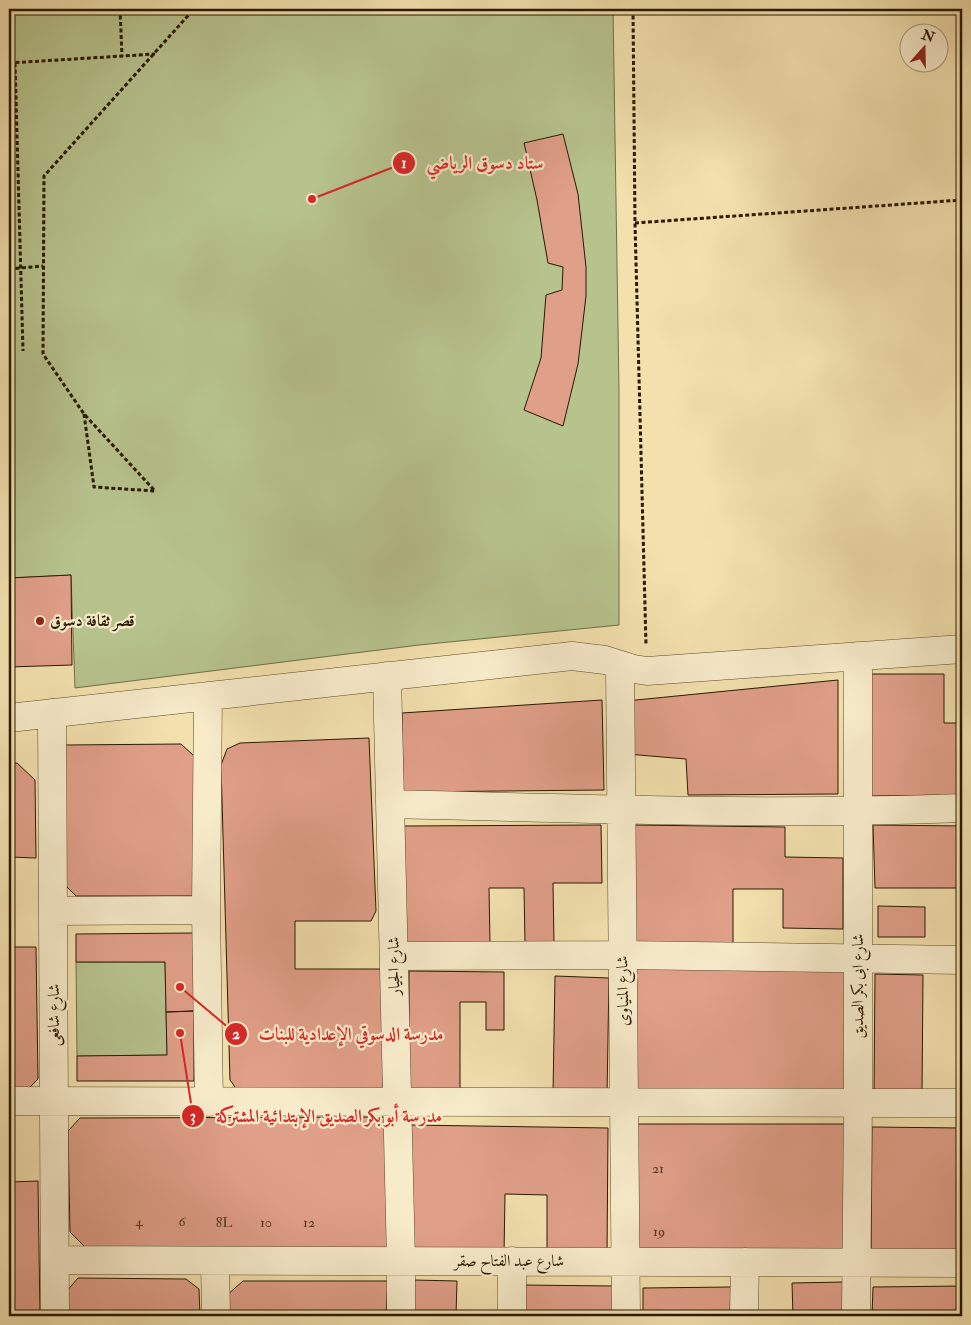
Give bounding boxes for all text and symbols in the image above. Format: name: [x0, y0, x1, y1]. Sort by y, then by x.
north arrow: [898, 22, 948, 72]
text: N: [919, 26, 938, 47]
callout: ستاد دسوق الرياضي: [392, 146, 554, 179]
text: ستاد دسوق الرياضي: [427, 152, 543, 180]
text: 1: [401, 154, 407, 173]
place label: قصر ثقافة دسوق: [50, 611, 135, 632]
marker: قصر ثقافة دسوق: [34, 615, 46, 627]
street label: شارع ابى بكر الصديق: [848, 934, 871, 1038]
street label: شارع الجيار: [383, 936, 408, 998]
street label: شارع المنياوى: [612, 956, 637, 1026]
street label: شارع شافعى: [44, 984, 67, 1046]
callout: مدرسة الدسوقي الإعدادية للبنات: [223, 1017, 453, 1050]
text: مدرسة الدسوقي الإعدادية للبنات: [258, 1023, 444, 1049]
text: 2: [232, 1025, 240, 1044]
callout: مدرسة أبو بكر الصديق الإبتدائية المشتركة: [181, 1099, 452, 1132]
text: مدرسة أبو بكر الصديق الإبتدائية المشتركة: [215, 1103, 442, 1129]
text: 3: [190, 1107, 196, 1126]
house number: 21: [652, 1160, 664, 1177]
house number: 4: [135, 1213, 144, 1230]
house number: 6: [178, 1213, 186, 1230]
house number: 8L: [216, 1214, 232, 1231]
house number: 10: [260, 1214, 272, 1231]
house number: 12: [303, 1214, 315, 1231]
house number: 19: [653, 1223, 665, 1240]
street label: شارع عبد الفتاح صقر: [452, 1251, 564, 1275]

